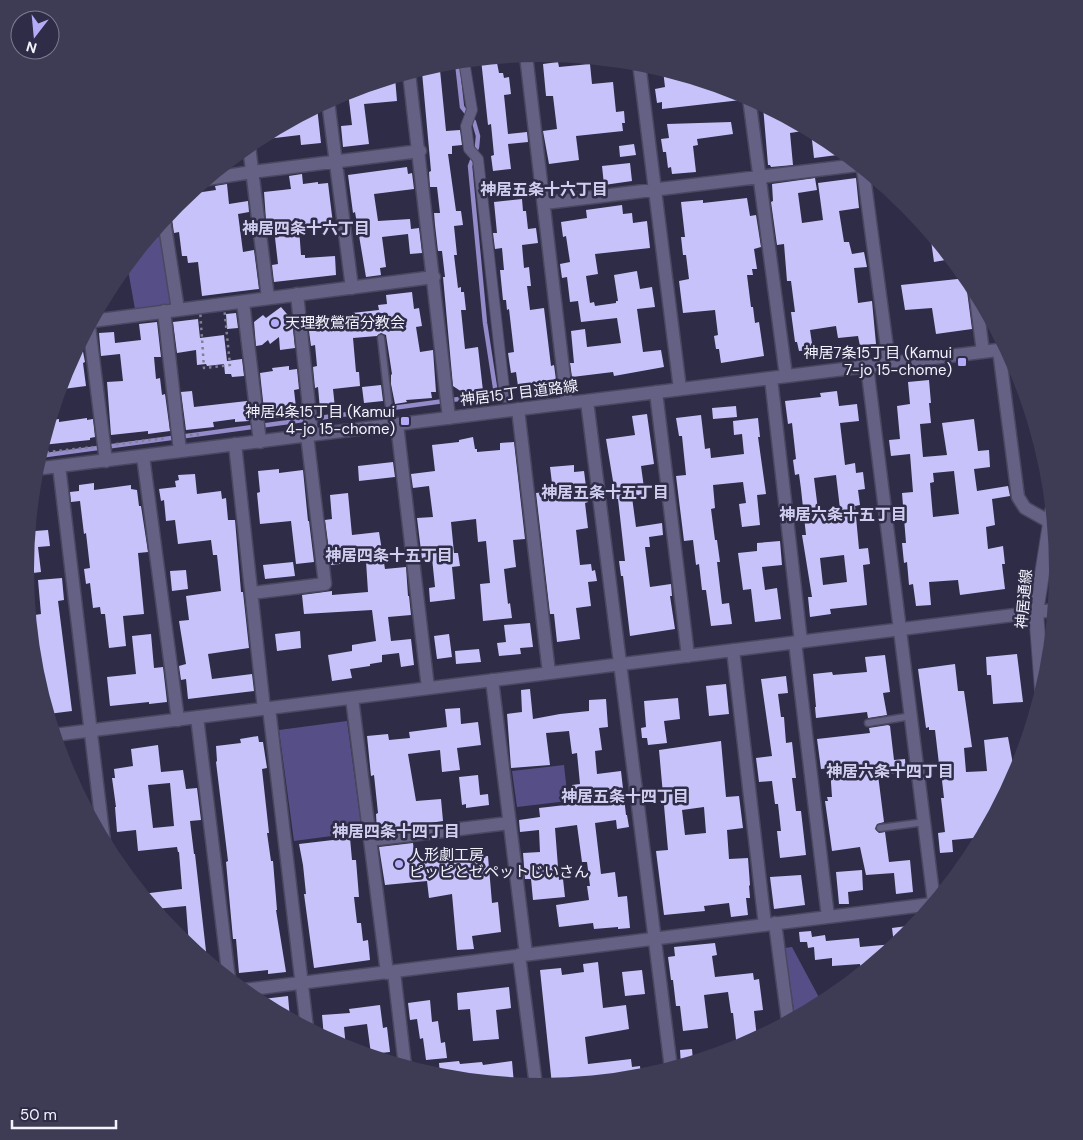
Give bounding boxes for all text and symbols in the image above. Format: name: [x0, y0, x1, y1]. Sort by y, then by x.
north arrow: [10, 10, 60, 60]
text: N: [24, 37, 39, 58]
district label: 神居五条十六丁目: [480, 179, 608, 200]
district label: 神居四条十六丁目: [242, 218, 370, 239]
place label: 天理教鶯宿分教会: [285, 313, 405, 333]
marker: 天理教鶯宿分教会: [269, 317, 281, 329]
place label: 神居7条15丁目 (Kamui 7-jo 15-chome): [803, 343, 952, 380]
marker: 神居7条15丁目 (Kamui 7-jo 15-chome): [956, 356, 968, 368]
street label: 神居15丁目道路線: [459, 376, 579, 410]
place label: 神居4条15丁目 (Kamui 4-jo 15-chome): [245, 402, 395, 439]
marker: 神居4条15丁目 (Kamui 4-jo 15-chome): [399, 415, 411, 427]
district label: 神居五条十五丁目: [541, 482, 669, 503]
district label: 神居六条十五丁目: [779, 504, 907, 525]
district label: 神居四条十五丁目: [325, 545, 453, 566]
street label: 神居通線: [1011, 568, 1037, 630]
district label: 神居六条十四丁目: [826, 761, 954, 782]
district label: 神居五条十四丁目: [561, 786, 689, 807]
district label: 神居四条十四丁目: [332, 821, 460, 842]
place label: 人形劇工房 ピッピとゼペットじいさん: [409, 845, 589, 882]
marker: 人形劇工房 ピッピとゼペットじいさん: [393, 858, 405, 870]
scale bar: [12, 1098, 116, 1130]
text: 50 m: [20, 1105, 57, 1125]

